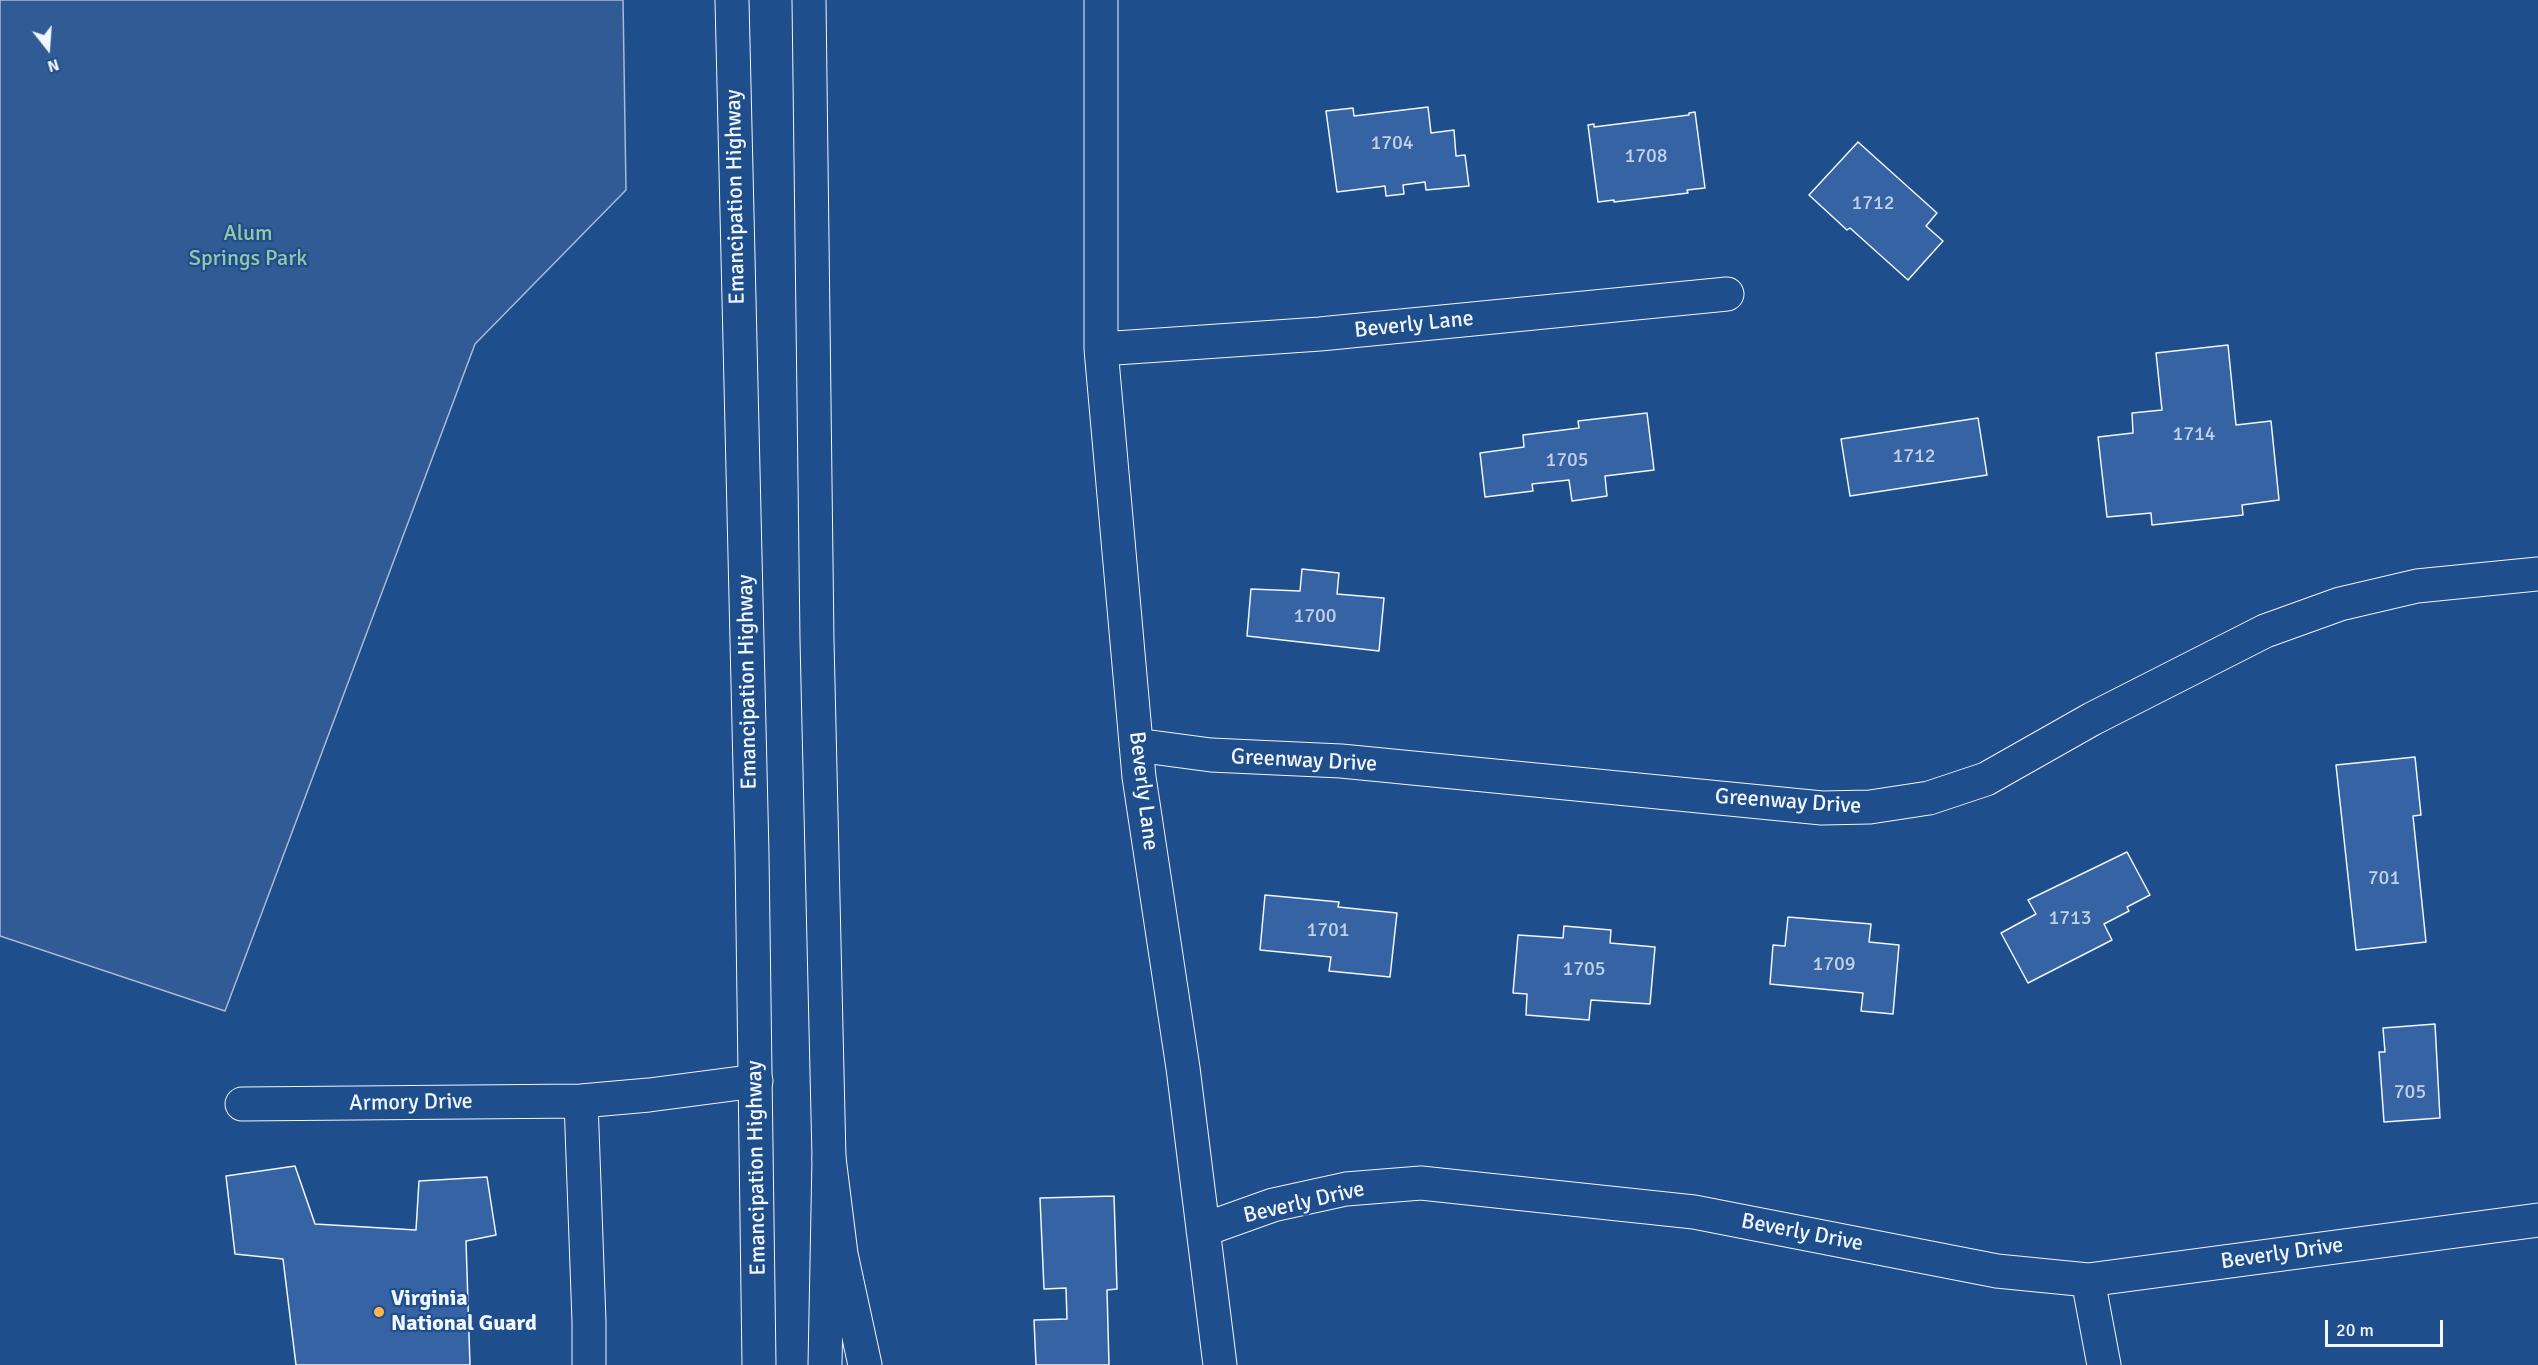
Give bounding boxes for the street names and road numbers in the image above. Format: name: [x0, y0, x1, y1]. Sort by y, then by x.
street label: Emancipation Highway: [721, 89, 751, 305]
street label: Beverly Lane: [1353, 306, 1475, 344]
street label: Emancipation Highway: [733, 574, 763, 790]
street label: Beverly Lane: [1123, 730, 1163, 852]
street label: Greenway Drive: [1230, 744, 1378, 778]
street label: Greenway Drive: [1714, 784, 1862, 820]
street label: Emancipation Highway: [742, 1060, 772, 1276]
street label: Armory Drive: [349, 1089, 473, 1117]
street label: Beverly Drive: [1241, 1176, 1367, 1230]
street label: Beverly Drive: [1739, 1208, 1865, 1258]
street label: Beverly Drive: [2219, 1232, 2345, 1276]

